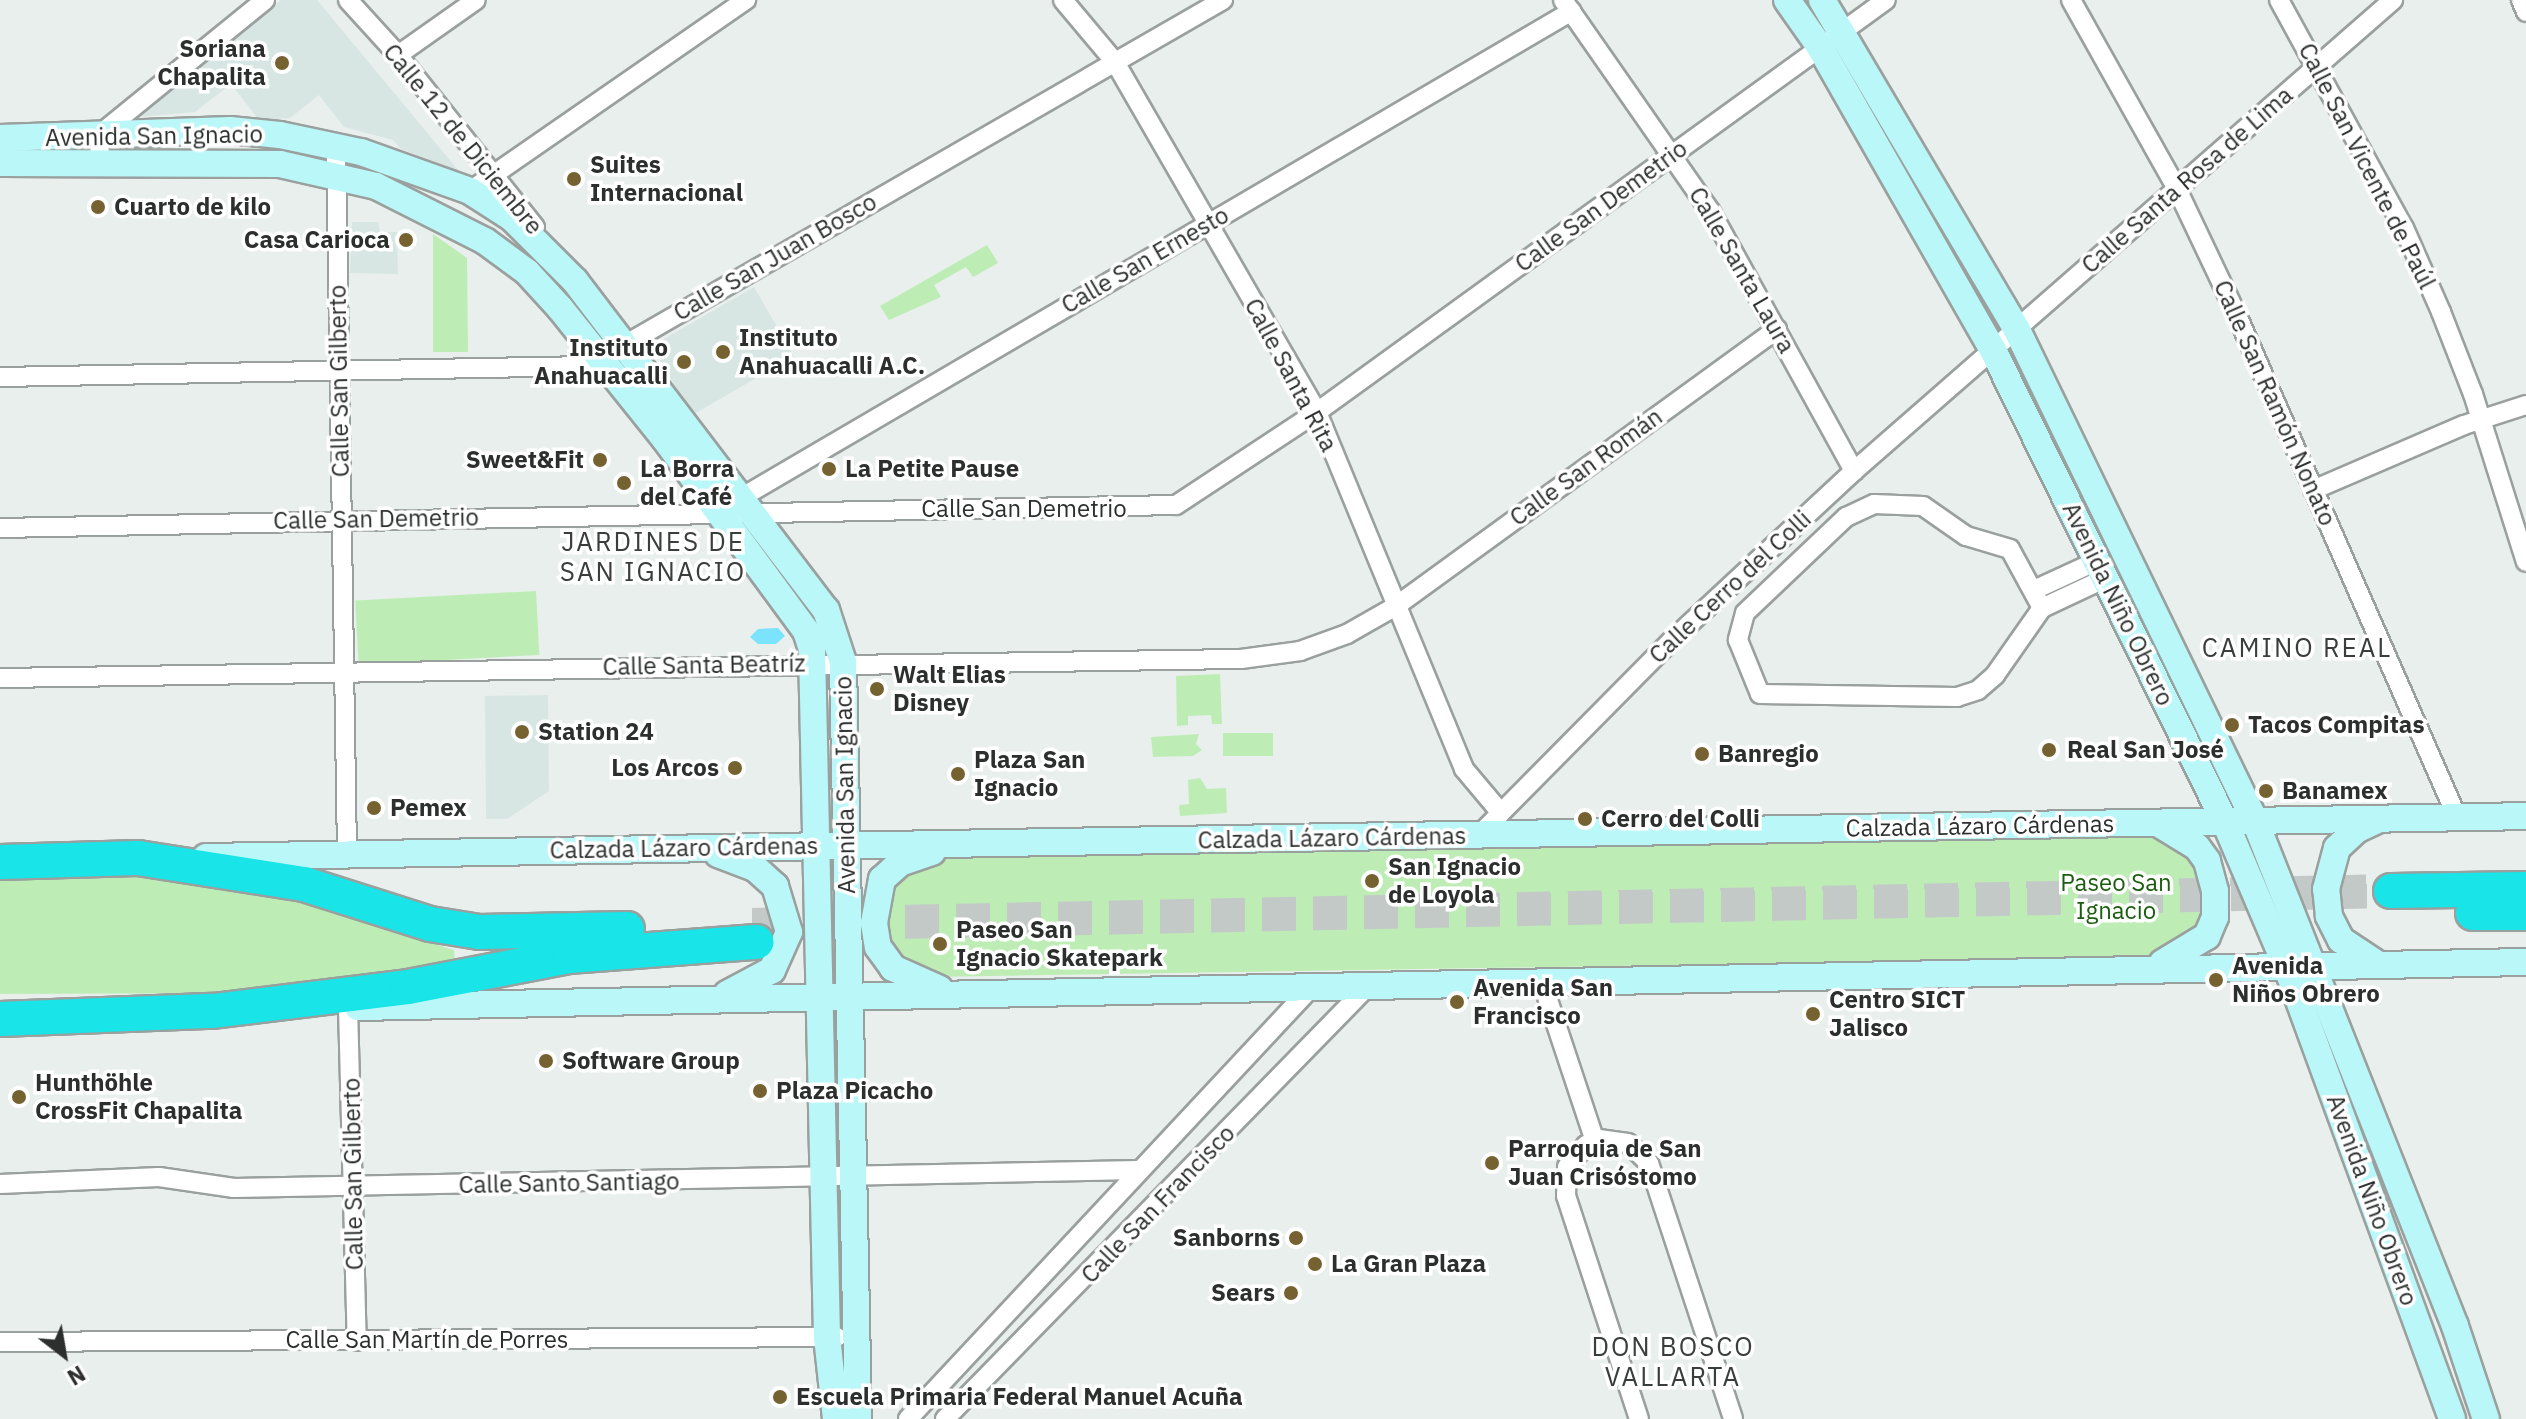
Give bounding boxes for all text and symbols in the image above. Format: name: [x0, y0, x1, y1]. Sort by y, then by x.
place label: Soriana Chapalita: [157, 35, 266, 91]
street label: Calle 12 de Diciembre: [377, 38, 549, 240]
street label: Calle San Vicente de Paúl: [2292, 38, 2442, 294]
marker: Soriana Chapalita: [273, 54, 291, 72]
street label: Calle Santa Rosa de Lima: [2076, 81, 2298, 279]
street label: Avenida San Ignacio: [45, 120, 263, 152]
street label: Calle San Demetrio: [1509, 134, 1693, 278]
place label: Suites Internacional: [590, 151, 743, 207]
marker: Suites Internacional: [565, 170, 583, 188]
street label: Calle Santa Laura: [1683, 182, 1801, 358]
street label: Calle San Juan Bosco: [668, 187, 882, 327]
place label: Cuarto de kilo: [114, 193, 271, 221]
marker: Cuarto de kilo: [89, 198, 107, 216]
street label: Calle San Ernesto: [1056, 200, 1234, 320]
place label: Casa Carioca: [244, 226, 390, 254]
marker: Casa Carioca: [397, 231, 415, 249]
street label: Calle San Ramón Nonato: [2208, 276, 2342, 530]
street label: Calle San Gilberto: [323, 284, 355, 478]
street label: Calle Santa Rita: [1239, 293, 1343, 457]
place label: Instituto Anahuacalli A.C.: [739, 324, 925, 380]
place label: Instituto Anahuacalli: [534, 334, 668, 390]
marker: Instituto Anahuacalli A.C.: [714, 343, 732, 361]
marker: Instituto Anahuacalli: [675, 353, 693, 371]
street label: Calle San Román: [1504, 402, 1668, 532]
place label: Sweet&Fit: [466, 446, 584, 474]
marker: Sweet&Fit: [591, 451, 609, 469]
place label: La Borra del Café: [640, 455, 734, 511]
place label: La Petite Pause: [845, 455, 1019, 483]
marker: La Petite Pause: [820, 460, 838, 478]
marker: La Borra del Café: [615, 474, 633, 492]
street label: Calle San Demetrio: [921, 495, 1127, 523]
street label: Avenida Niño Obrero: [2056, 498, 2180, 710]
street label: Calle San Demetrio: [273, 503, 479, 535]
street label: Calle Cerro del Colli: [1643, 505, 1817, 669]
district label: JARDINES DE SAN IGNACIO: [560, 526, 746, 588]
district label: CAMINO REAL: [2202, 632, 2392, 664]
street label: Calle Santa Beatríz: [602, 649, 806, 681]
place label: Walt Elias Disney: [893, 661, 1006, 717]
street label: Avenida San Ignacio: [829, 676, 861, 894]
marker: Walt Elias Disney: [868, 680, 886, 698]
place label: Tacos Compitas: [2248, 711, 2425, 739]
marker: Tacos Compitas: [2223, 716, 2241, 734]
place label: Station 24: [538, 718, 654, 746]
marker: Station 24: [513, 723, 531, 741]
place label: Real San José: [2067, 736, 2224, 764]
marker: Real San José: [2038, 739, 2060, 761]
place label: Banregio: [1718, 740, 1819, 768]
marker: Banregio: [1693, 745, 1711, 763]
place label: Plaza San Ignacio: [974, 746, 1085, 802]
place label: Los Arcos: [611, 754, 719, 782]
marker: Los Arcos: [726, 759, 744, 777]
marker: Plaza San Ignacio: [949, 765, 967, 783]
place label: Banamex: [2282, 777, 2388, 805]
marker: Banamex: [2257, 782, 2275, 800]
place label: Pemex: [390, 794, 467, 822]
marker: Pemex: [365, 799, 383, 817]
place label: Cerro del Colli: [1601, 805, 1760, 833]
street label: Calzada Lázaro Cárdenas: [1845, 809, 2115, 843]
marker: Cerro del Colli: [1576, 810, 1594, 828]
street label: Calzada Lázaro Cárdenas: [1197, 821, 1467, 855]
street label: Calzada Lázaro Cárdenas: [549, 831, 819, 865]
place label: San Ignacio de Loyola: [1388, 853, 1521, 909]
park label: Paseo San Ignacio: [2060, 869, 2172, 925]
marker: San Ignacio de Loyola: [1363, 872, 1381, 890]
place label: Paseo San Ignacio Skatepark: [956, 916, 1163, 972]
marker: Paseo San Ignacio Skatepark: [931, 935, 949, 953]
place label: Avenida Niños Obrero: [2232, 952, 2380, 1008]
marker: Avenida Niños Obrero: [2207, 971, 2225, 989]
place label: Avenida San Francisco: [1473, 974, 1613, 1030]
place label: Centro SICT Jalisco: [1829, 986, 1965, 1042]
marker: Avenida San Francisco: [1448, 993, 1466, 1011]
marker: Centro SICT Jalisco: [1804, 1005, 1822, 1023]
place label: Software Group: [562, 1047, 740, 1075]
marker: Software Group: [537, 1052, 555, 1070]
place label: Hunthöhle CrossFit Chapalita: [35, 1069, 242, 1125]
street label: Calle San Gilberto: [337, 1077, 369, 1271]
place label: Plaza Picacho: [776, 1077, 933, 1105]
marker: Plaza Picacho: [751, 1082, 769, 1100]
marker: Hunthöhle CrossFit Chapalita: [10, 1088, 28, 1106]
street label: Avenida Niño Obrero: [2320, 1091, 2424, 1309]
street label: Calle San Francisco: [1075, 1119, 1241, 1289]
place label: Parroquia de San Juan Crisóstomo: [1508, 1135, 1702, 1191]
marker: Parroquia de San Juan Crisóstomo: [1483, 1154, 1501, 1172]
street label: Calle Santo Santiago: [458, 1167, 680, 1199]
place label: Sanborns: [1173, 1224, 1280, 1252]
marker: Sanborns: [1287, 1229, 1305, 1247]
place label: La Gran Plaza: [1331, 1250, 1486, 1278]
marker: La Gran Plaza: [1306, 1255, 1324, 1273]
place label: Sears: [1211, 1279, 1275, 1307]
marker: Sears: [1282, 1284, 1300, 1302]
north arrow: [24, 1315, 104, 1395]
street label: Calle San Martín de Porres: [285, 1326, 569, 1354]
district label: DON BOSCO VALLARTA: [1591, 1331, 1755, 1392]
text: N: [62, 1359, 91, 1393]
place label: Escuela Primaria Federal Manuel Acuña: [796, 1383, 1243, 1411]
marker: Escuela Primaria Federal Manuel Acuña: [771, 1388, 789, 1406]

